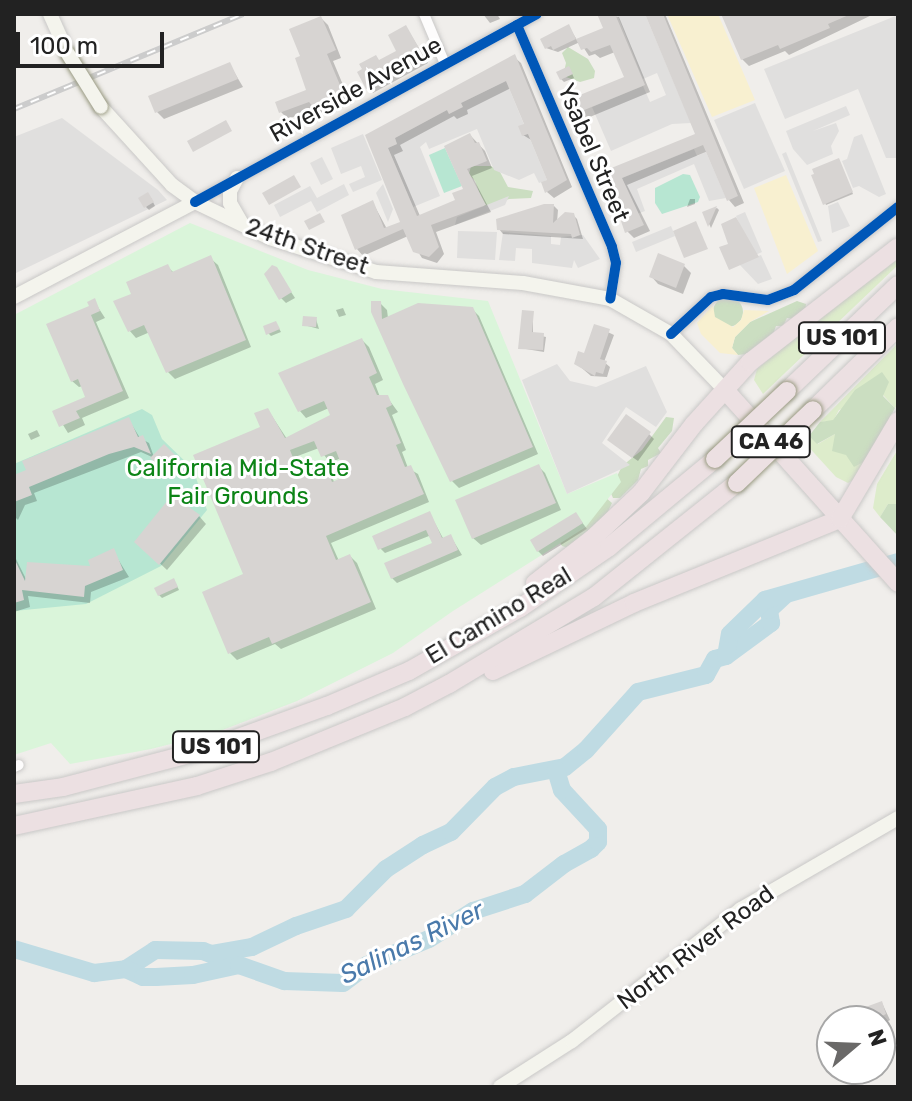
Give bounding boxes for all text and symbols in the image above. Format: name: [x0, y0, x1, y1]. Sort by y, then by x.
scale bar: [20, 16, 168, 66]
street label: Riverside Avenue: [265, 31, 447, 149]
text: 100 m: [30, 32, 98, 60]
street label: Ysabel Street: [551, 79, 635, 227]
street label: 24th Street: [242, 213, 372, 281]
road number: US 101: [796, 320, 888, 356]
road number: CA 46: [729, 424, 813, 460]
park label: California Mid-State Fair Grounds: [127, 455, 349, 511]
street label: El Camino Real: [421, 561, 577, 671]
road number: US 101: [170, 729, 262, 765]
street label: North River Road: [612, 880, 780, 1016]
water label: Salinas River: [335, 895, 489, 991]
north arrow: [816, 1005, 896, 1085]
text: N: [862, 1026, 893, 1050]

